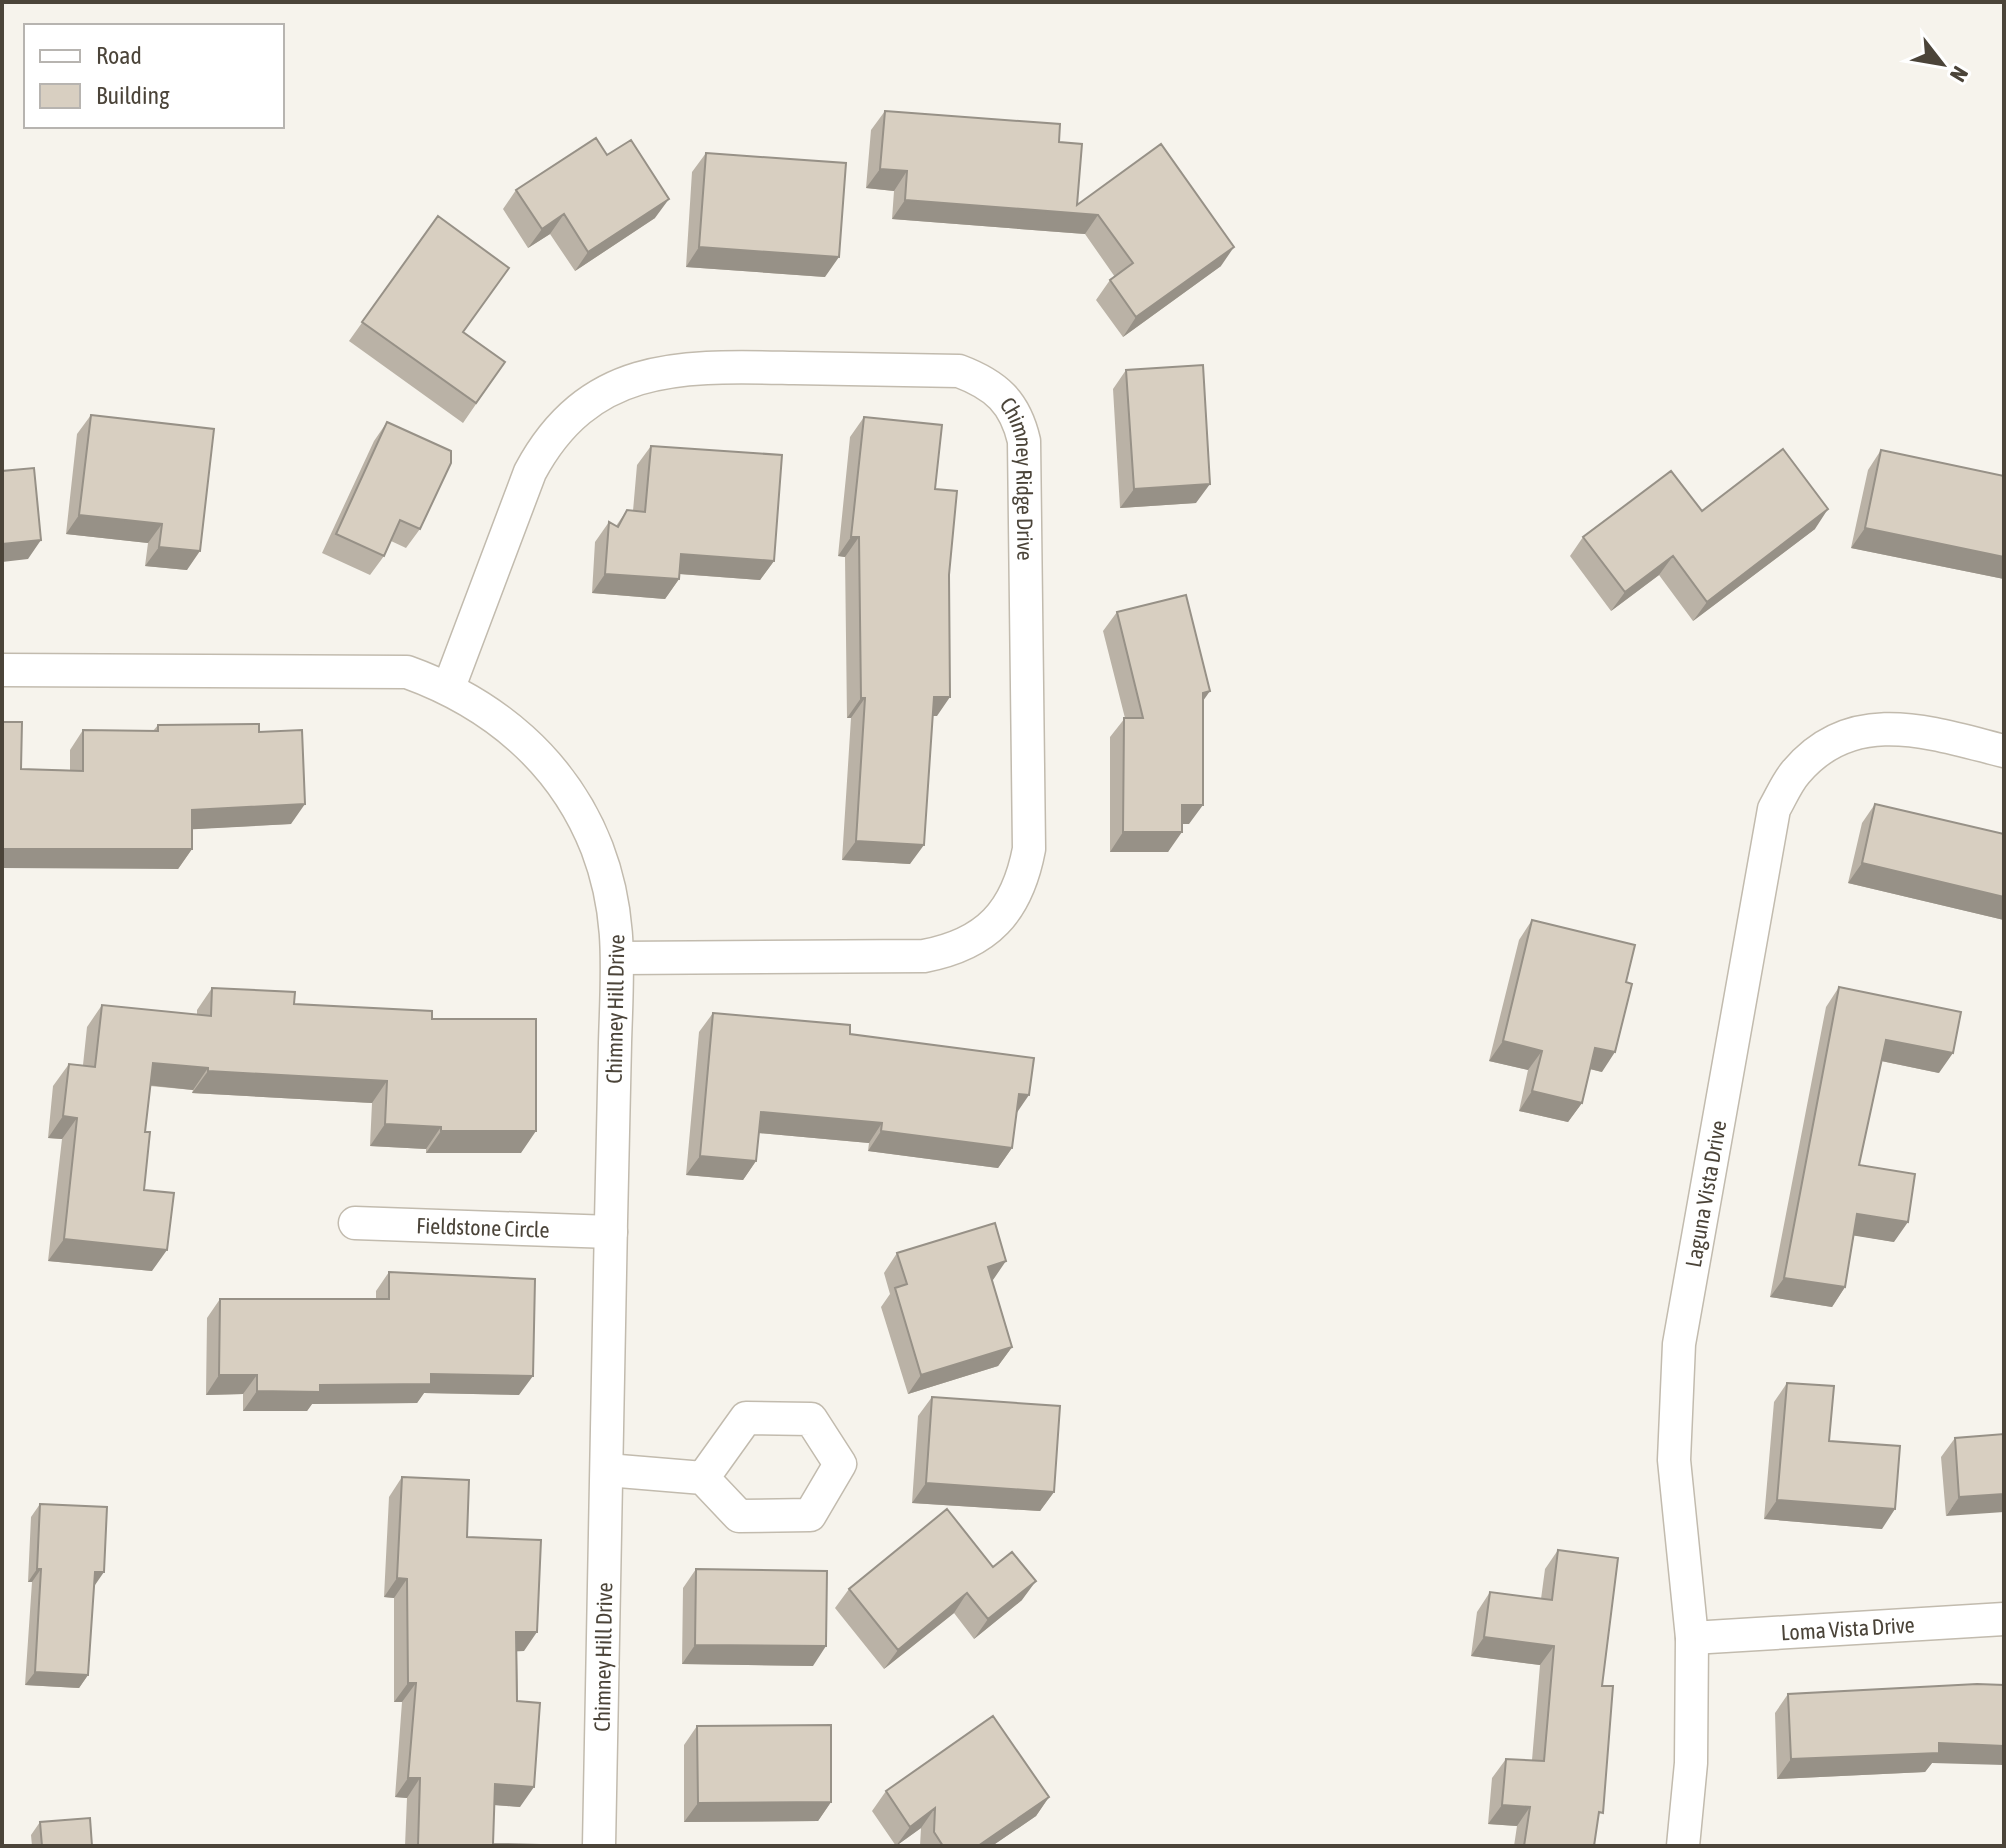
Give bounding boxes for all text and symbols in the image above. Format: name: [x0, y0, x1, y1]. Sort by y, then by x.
legend: [24, 24, 284, 128]
north arrow: [1902, 24, 1982, 104]
text: Road: [96, 42, 142, 69]
text: N: [1945, 62, 1974, 87]
text: Building: [96, 82, 170, 109]
street label: Chimney Ridge Drive: [995, 392, 1038, 561]
street label: Chimney Hill Drive: [601, 934, 629, 1084]
street label: Laguna Vista Drive: [1680, 1118, 1731, 1269]
street label: Fieldstone Circle: [416, 1212, 550, 1243]
street label: Chimney Hill Drive: [589, 1582, 617, 1732]
street label: Loma Vista Drive: [1780, 1611, 1915, 1646]

